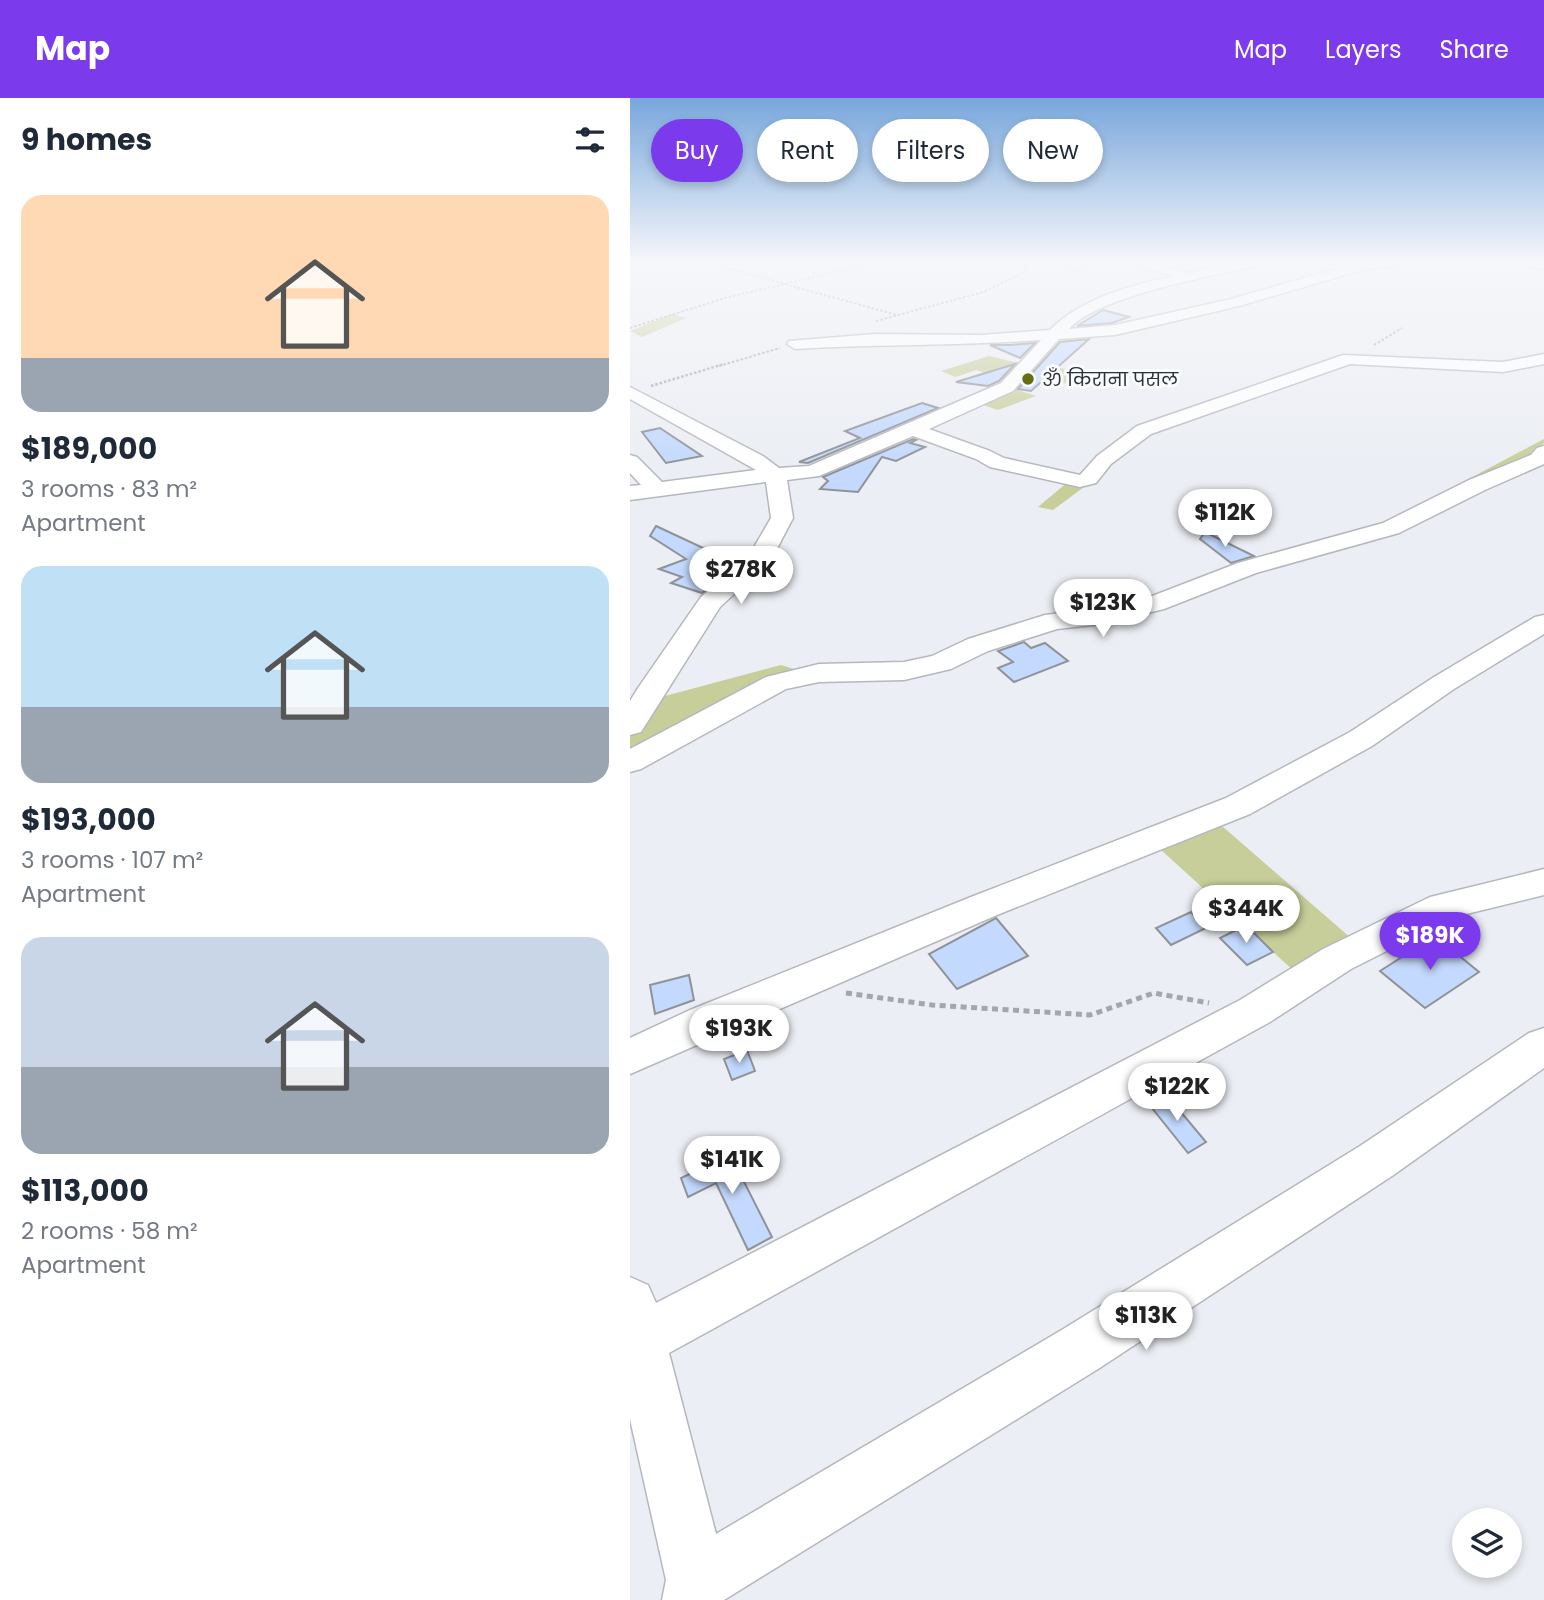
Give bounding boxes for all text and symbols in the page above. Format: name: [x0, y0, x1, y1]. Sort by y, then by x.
text: Map: [35, 25, 110, 72]
text: Map: [1234, 33, 1287, 66]
text: Layers: [1325, 33, 1401, 66]
text: Share: [1439, 33, 1509, 66]
text: 9 homes: [21, 118, 152, 161]
chip: Buy: [651, 119, 743, 182]
chip: Rent: [757, 119, 858, 182]
chip: Filters: [872, 119, 989, 182]
chip: New: [1003, 119, 1103, 182]
icon: filters: [571, 121, 609, 159]
icon: home: [252, 241, 378, 367]
place label: ॐ किराना पसल: [1042, 366, 1179, 393]
marker: ॐ किराना पसल: [1020, 371, 1036, 387]
text: $189,000: [21, 427, 157, 470]
text: 3 rooms · 83 m²: [21, 473, 197, 505]
pin: $112K: [1176, 490, 1274, 549]
text: $112K: [1194, 496, 1256, 528]
text: Apartment: [21, 507, 146, 539]
pin: $278K: [692, 546, 790, 606]
text: $278K: [705, 553, 777, 585]
pin: $123K: [1054, 580, 1152, 639]
text: $123K: [1070, 586, 1136, 618]
icon: home: [252, 612, 378, 738]
text: $193,000: [21, 798, 156, 841]
text: 3 rooms · 107 m²: [21, 844, 203, 876]
text: Apartment: [21, 878, 146, 910]
pin: $344K: [1197, 886, 1295, 945]
text: $344K: [1208, 892, 1284, 924]
pin: $189K: [1381, 912, 1479, 972]
text: $189K: [1396, 919, 1464, 951]
icon: home: [252, 983, 378, 1109]
pin: $193K: [690, 1006, 788, 1065]
text: $193K: [705, 1012, 773, 1044]
pin: $122K: [1128, 1063, 1226, 1123]
text: $122K: [1144, 1070, 1210, 1102]
pin: $141K: [683, 1136, 781, 1196]
text: $141K: [700, 1143, 764, 1175]
text: $113,000: [21, 1169, 149, 1212]
text: 2 rooms · 58 m²: [21, 1215, 198, 1247]
text: Apartment: [21, 1249, 146, 1281]
pin: $113K: [1097, 1292, 1195, 1352]
text: $113K: [1115, 1299, 1177, 1331]
map controls: [1452, 1508, 1522, 1578]
button: layers: [1452, 1508, 1522, 1578]

